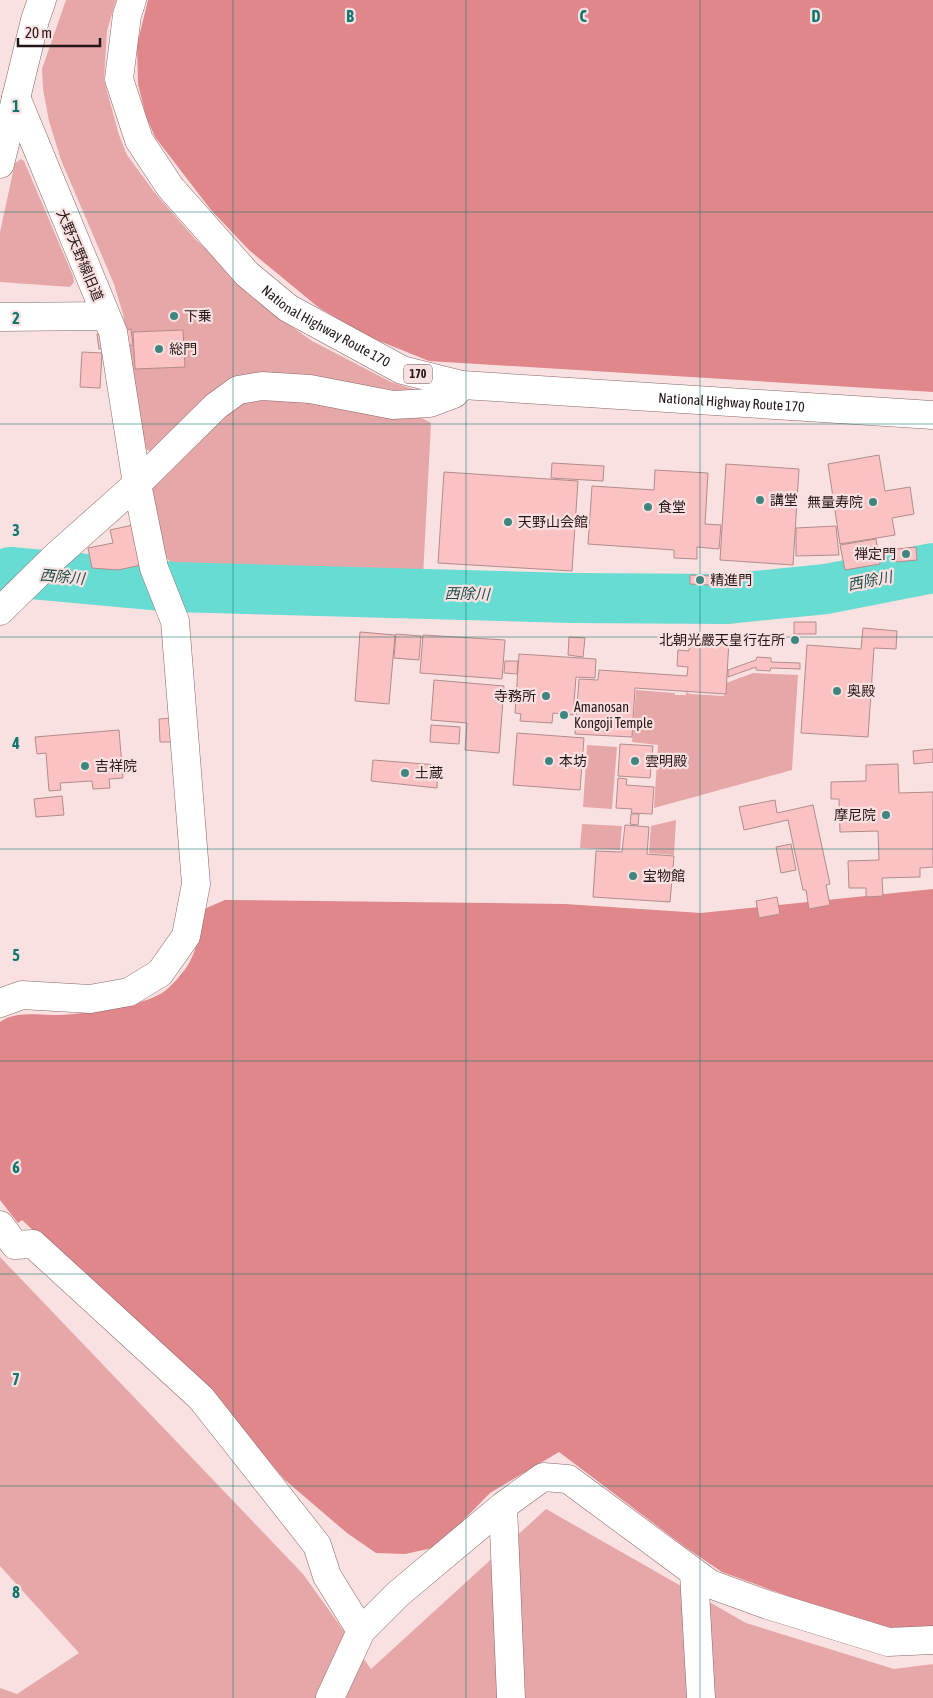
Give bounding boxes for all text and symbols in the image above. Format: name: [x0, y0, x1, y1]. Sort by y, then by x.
text: B: [346, 7, 354, 25]
text: C: [579, 7, 587, 25]
text: D: [812, 7, 821, 25]
scale bar: [18, 15, 100, 47]
text: 20 m: [25, 24, 52, 41]
text: 1: [12, 97, 20, 115]
street label: 大野天野線旧道: [53, 207, 107, 303]
street label: National Highway Route 170: [259, 282, 393, 370]
place label: 下乗: [184, 308, 212, 324]
text: 2: [12, 309, 20, 327]
marker: 下乗: [168, 310, 180, 322]
place label: 総門: [169, 341, 197, 357]
marker: 総門: [153, 343, 165, 355]
road number: 170: [404, 364, 432, 384]
street label: National Highway Route 170: [658, 390, 806, 415]
place label: 講堂: [770, 492, 798, 508]
marker: 講堂: [754, 494, 766, 506]
place label: 無量寿院: [807, 494, 863, 510]
marker: 無量寿院: [867, 496, 879, 508]
place label: 食堂: [658, 499, 686, 515]
marker: 食堂: [642, 501, 654, 513]
place label: 天野山会館: [518, 514, 588, 530]
marker: 天野山会館: [502, 516, 514, 528]
text: 3: [12, 521, 20, 539]
place label: 禅定門: [854, 546, 896, 562]
marker: 禅定門: [900, 548, 912, 560]
water label: 西除川: [39, 566, 87, 587]
water label: 西除川: [846, 567, 896, 593]
place label: 精進門: [710, 572, 752, 588]
marker: 精進門: [694, 574, 706, 586]
water label: 西除川: [444, 585, 492, 602]
place label: 北朝光嚴天皇行在所: [659, 632, 785, 648]
marker: 北朝光嚴天皇行在所: [789, 634, 801, 646]
place label: 奥殿: [847, 683, 875, 699]
marker: 奥殿: [831, 685, 843, 697]
place label: 寺務所: [494, 688, 536, 704]
marker: 寺務所: [540, 690, 552, 702]
place label: Amanosan Kongoji Temple: [574, 699, 653, 731]
marker: Amanosan Kongoji Temple: [558, 709, 570, 721]
text: 4: [11, 734, 20, 752]
place label: 本坊: [559, 753, 587, 769]
place label: 雲明殿: [645, 753, 687, 769]
marker: 本坊: [543, 755, 555, 767]
marker: 雲明殿: [629, 755, 641, 767]
place label: 吉祥院: [95, 758, 137, 774]
marker: 吉祥院: [79, 760, 91, 772]
place label: 土蔵: [415, 765, 443, 781]
marker: 土蔵: [399, 767, 411, 779]
place label: 摩尼院: [834, 807, 876, 823]
marker: 摩尼院: [880, 809, 892, 821]
place label: 宝物館: [643, 868, 685, 884]
marker: 宝物館: [627, 870, 639, 882]
text: 5: [12, 946, 20, 964]
text: 6: [12, 1158, 20, 1176]
text: 7: [12, 1370, 20, 1388]
text: 8: [12, 1583, 20, 1601]

